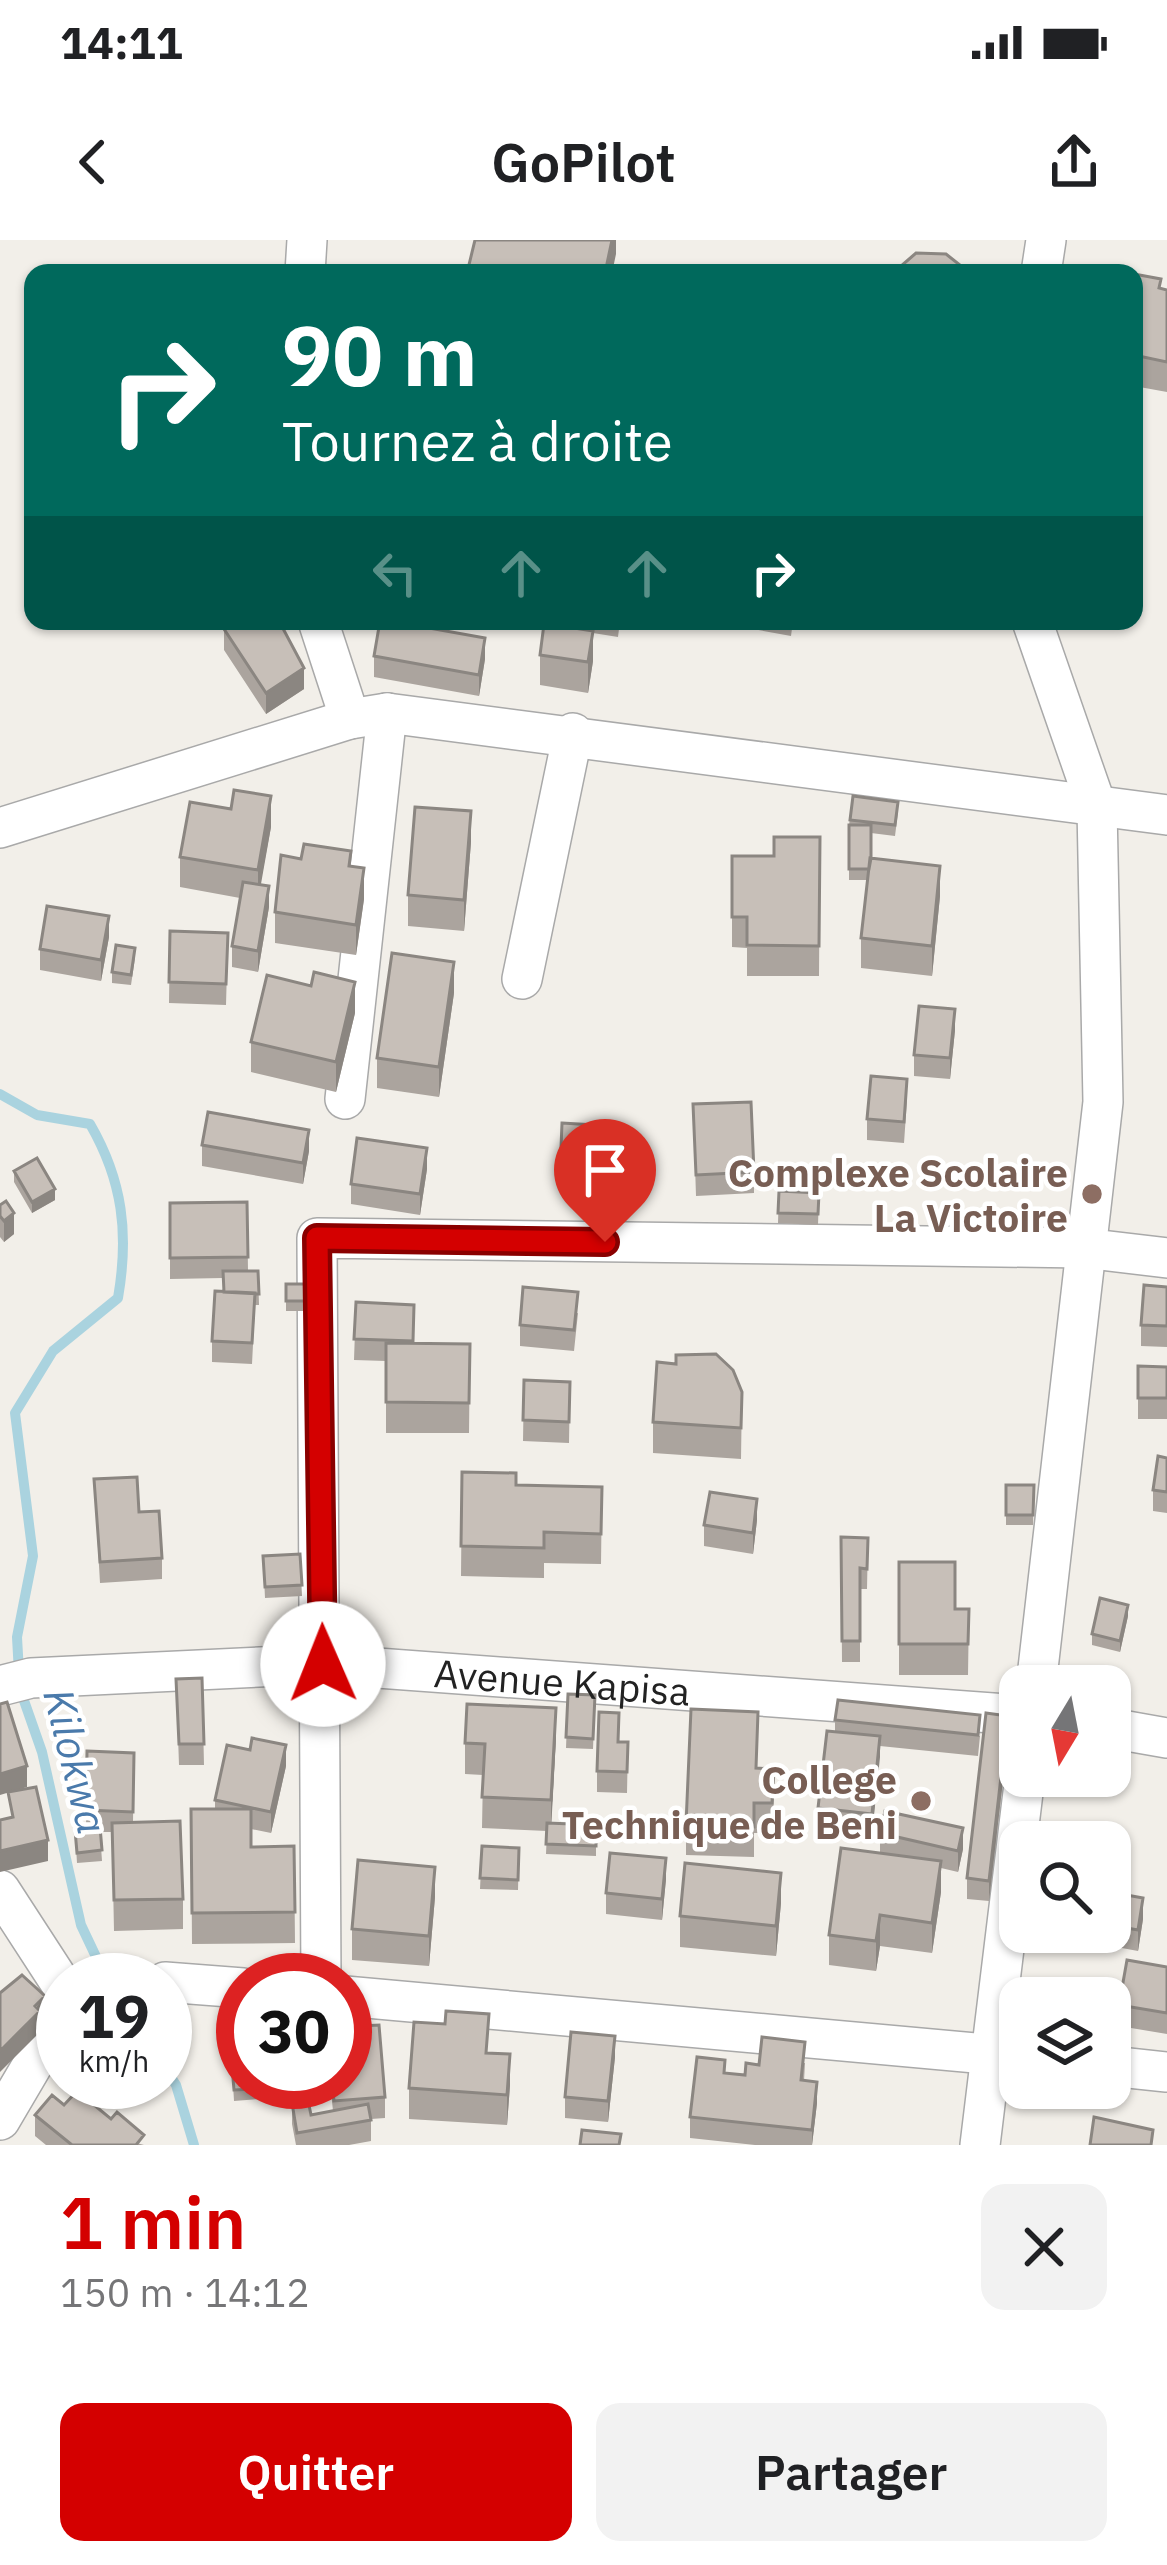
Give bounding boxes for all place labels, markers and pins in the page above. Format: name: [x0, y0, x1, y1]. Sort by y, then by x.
pin: [554, 1119, 656, 1242]
place label: Complexe Scolaire La Victoire: [728, 1147, 1068, 1243]
marker: Complexe Scolaire La Victoire: [1079, 1181, 1105, 1207]
place label: College Technique de Beni: [562, 1754, 897, 1850]
marker: College Technique de Beni: [908, 1788, 934, 1814]

